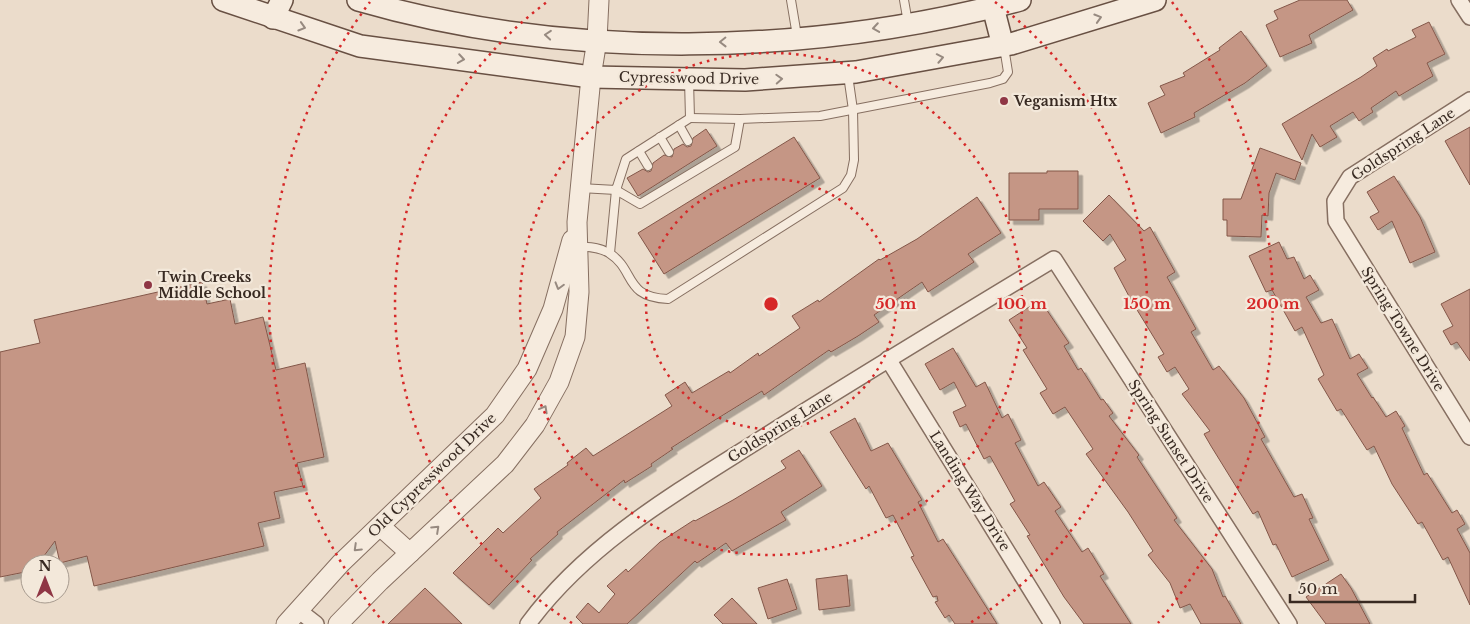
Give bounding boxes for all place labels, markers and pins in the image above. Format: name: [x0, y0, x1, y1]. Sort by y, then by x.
place label: Veganism Htx: [1013, 92, 1118, 110]
marker: Veganism Htx: [998, 95, 1010, 107]
place label: Twin Creeks Middle School: [158, 268, 266, 302]
marker: Twin Creeks Middle School: [142, 279, 154, 291]
centre of rings: [762, 295, 780, 313]

